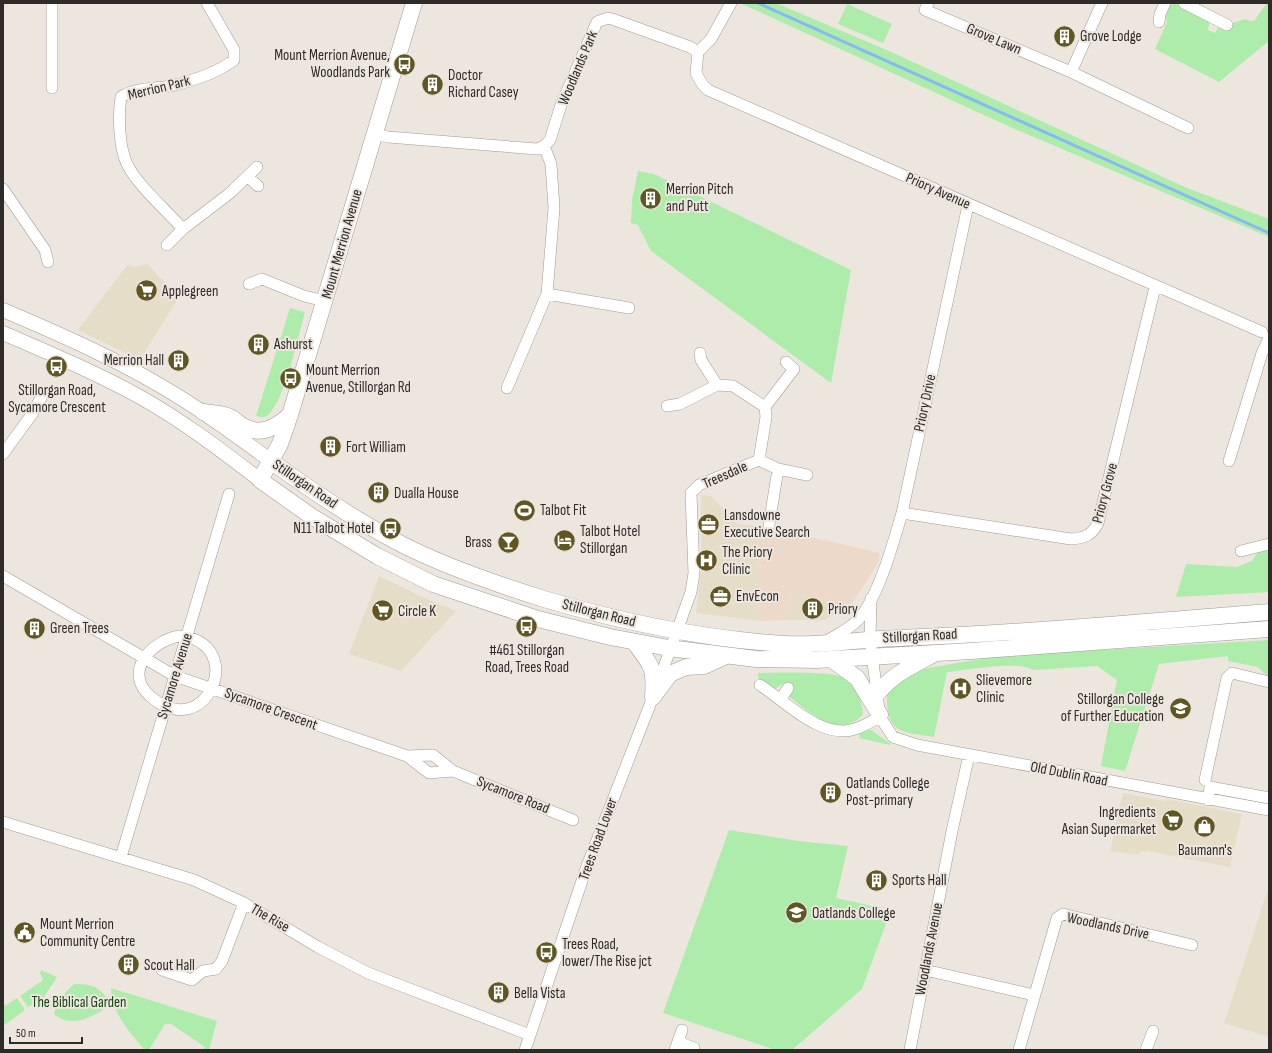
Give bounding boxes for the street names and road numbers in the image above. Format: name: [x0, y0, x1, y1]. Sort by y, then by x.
street label: Grove Lawn: [964, 19, 1024, 59]
street label: Woodlands Park: [554, 28, 602, 108]
street label: Merrion Park: [126, 71, 192, 105]
street label: Priory Avenue: [903, 168, 973, 214]
street label: Mount Merrion Avenue: [317, 187, 367, 301]
street label: Priory Drive: [910, 372, 940, 434]
street label: Stillorgan Road: [269, 455, 341, 513]
street label: Treesdale: [700, 457, 750, 493]
street label: Priory Grove: [1088, 461, 1122, 525]
street label: Stillorgan Road: [560, 595, 638, 631]
street label: Stillorgan Road: [882, 625, 958, 647]
street label: Sycamore Avenue: [153, 631, 197, 721]
street label: Sycamore Crescent: [222, 683, 321, 735]
street label: Old Dublin Road: [1029, 757, 1109, 791]
street label: Sycamore Road: [474, 772, 552, 818]
street label: Trees Road Lower: [574, 794, 622, 883]
street label: The Rise: [247, 899, 293, 937]
street label: Woodlands Avenue: [911, 901, 947, 997]
street label: Woodlands Drive: [1065, 908, 1151, 944]

